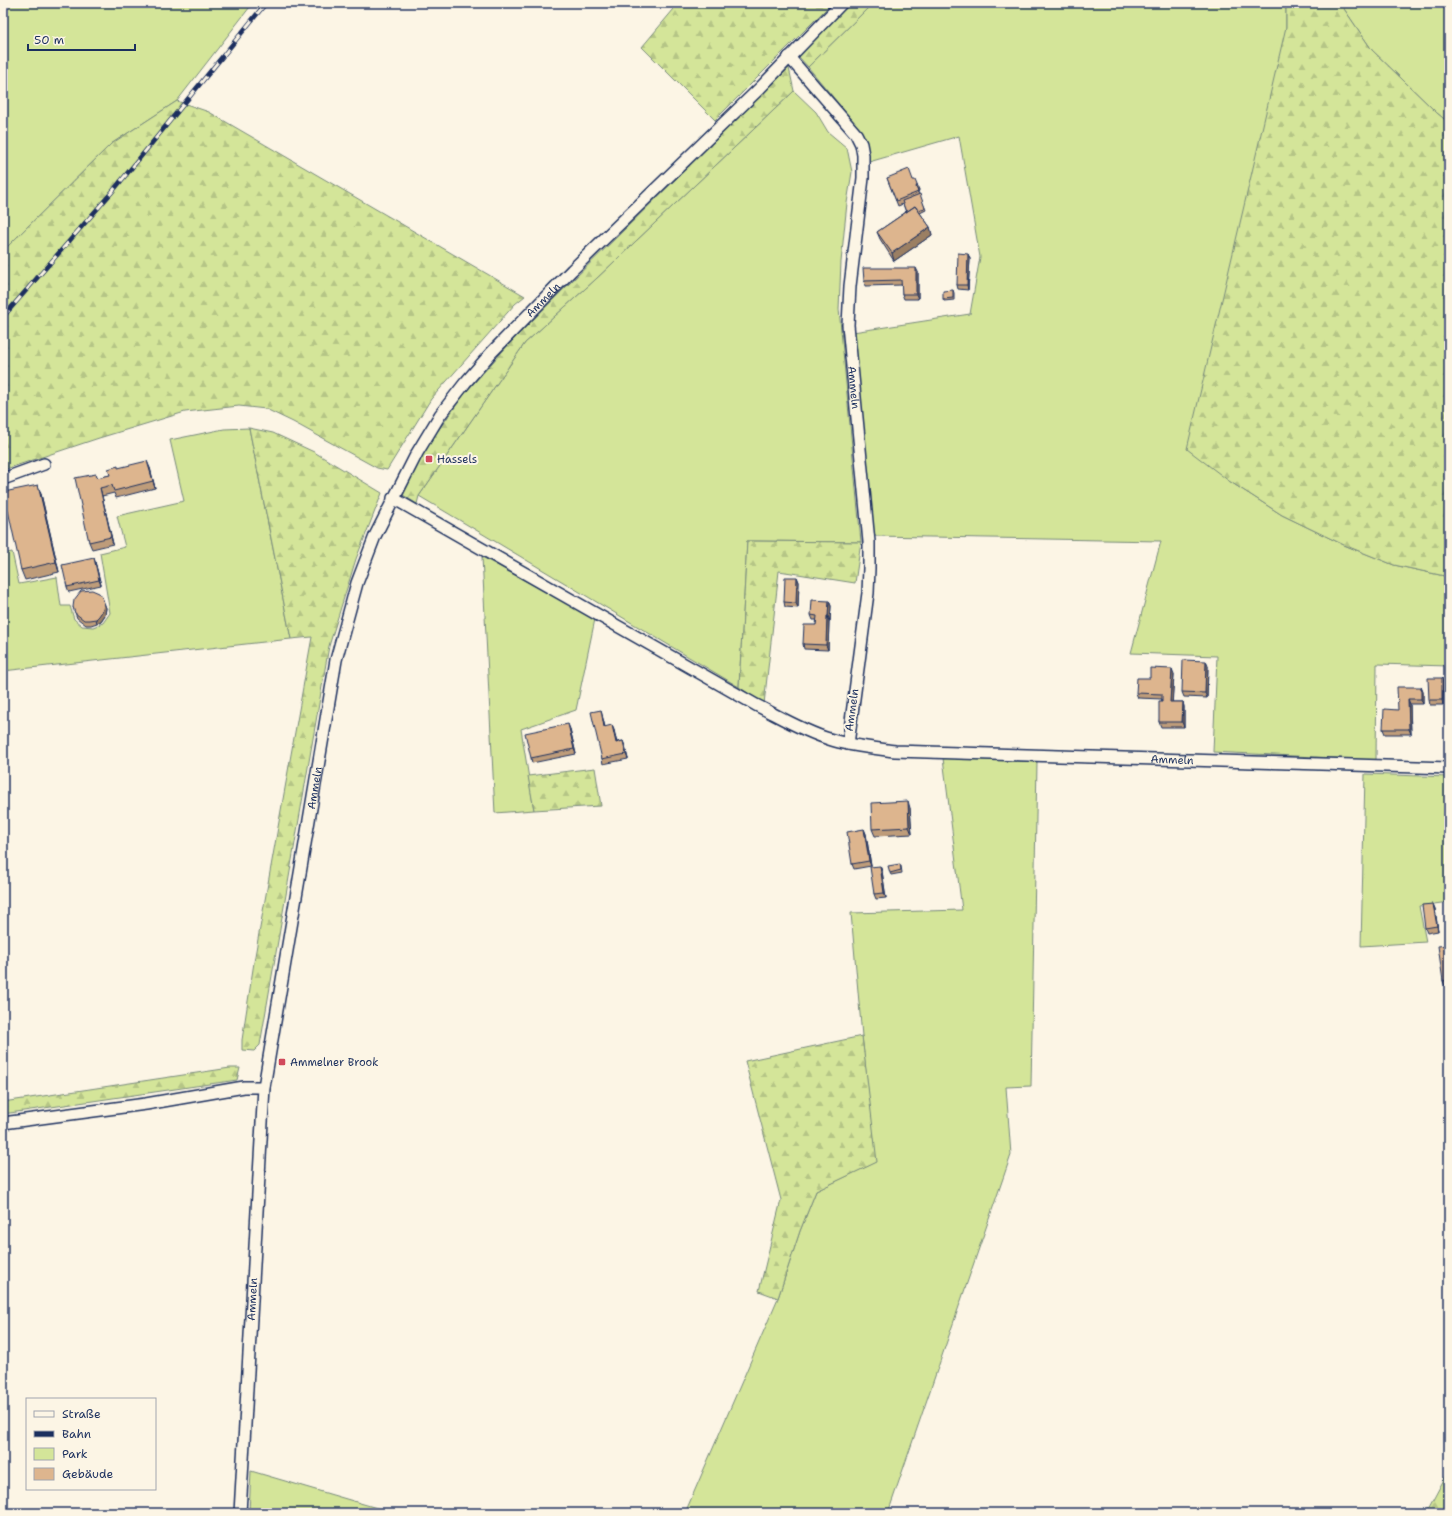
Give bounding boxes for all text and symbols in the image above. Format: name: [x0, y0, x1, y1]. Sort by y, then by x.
scale bar: [28, 26, 135, 52]
text: 50 m: [34, 32, 64, 48]
street label: Ammeln: [523, 279, 564, 320]
street label: Ammeln: [845, 365, 864, 410]
place label: Hassels: [437, 452, 477, 467]
marker: Hassels: [424, 454, 434, 464]
street label: Ammeln: [842, 687, 862, 732]
street label: Ammeln: [1150, 751, 1194, 768]
street label: Ammeln: [303, 765, 325, 810]
place label: Ammelner Brook: [290, 1055, 379, 1070]
marker: Ammelner Brook: [277, 1057, 287, 1067]
street label: Ammeln: [243, 1277, 261, 1321]
legend: [26, 1398, 156, 1490]
text: Straße: [62, 1406, 101, 1422]
text: Bahn: [62, 1426, 91, 1442]
text: Park: [62, 1446, 88, 1462]
text: Gebäude: [62, 1466, 113, 1482]

